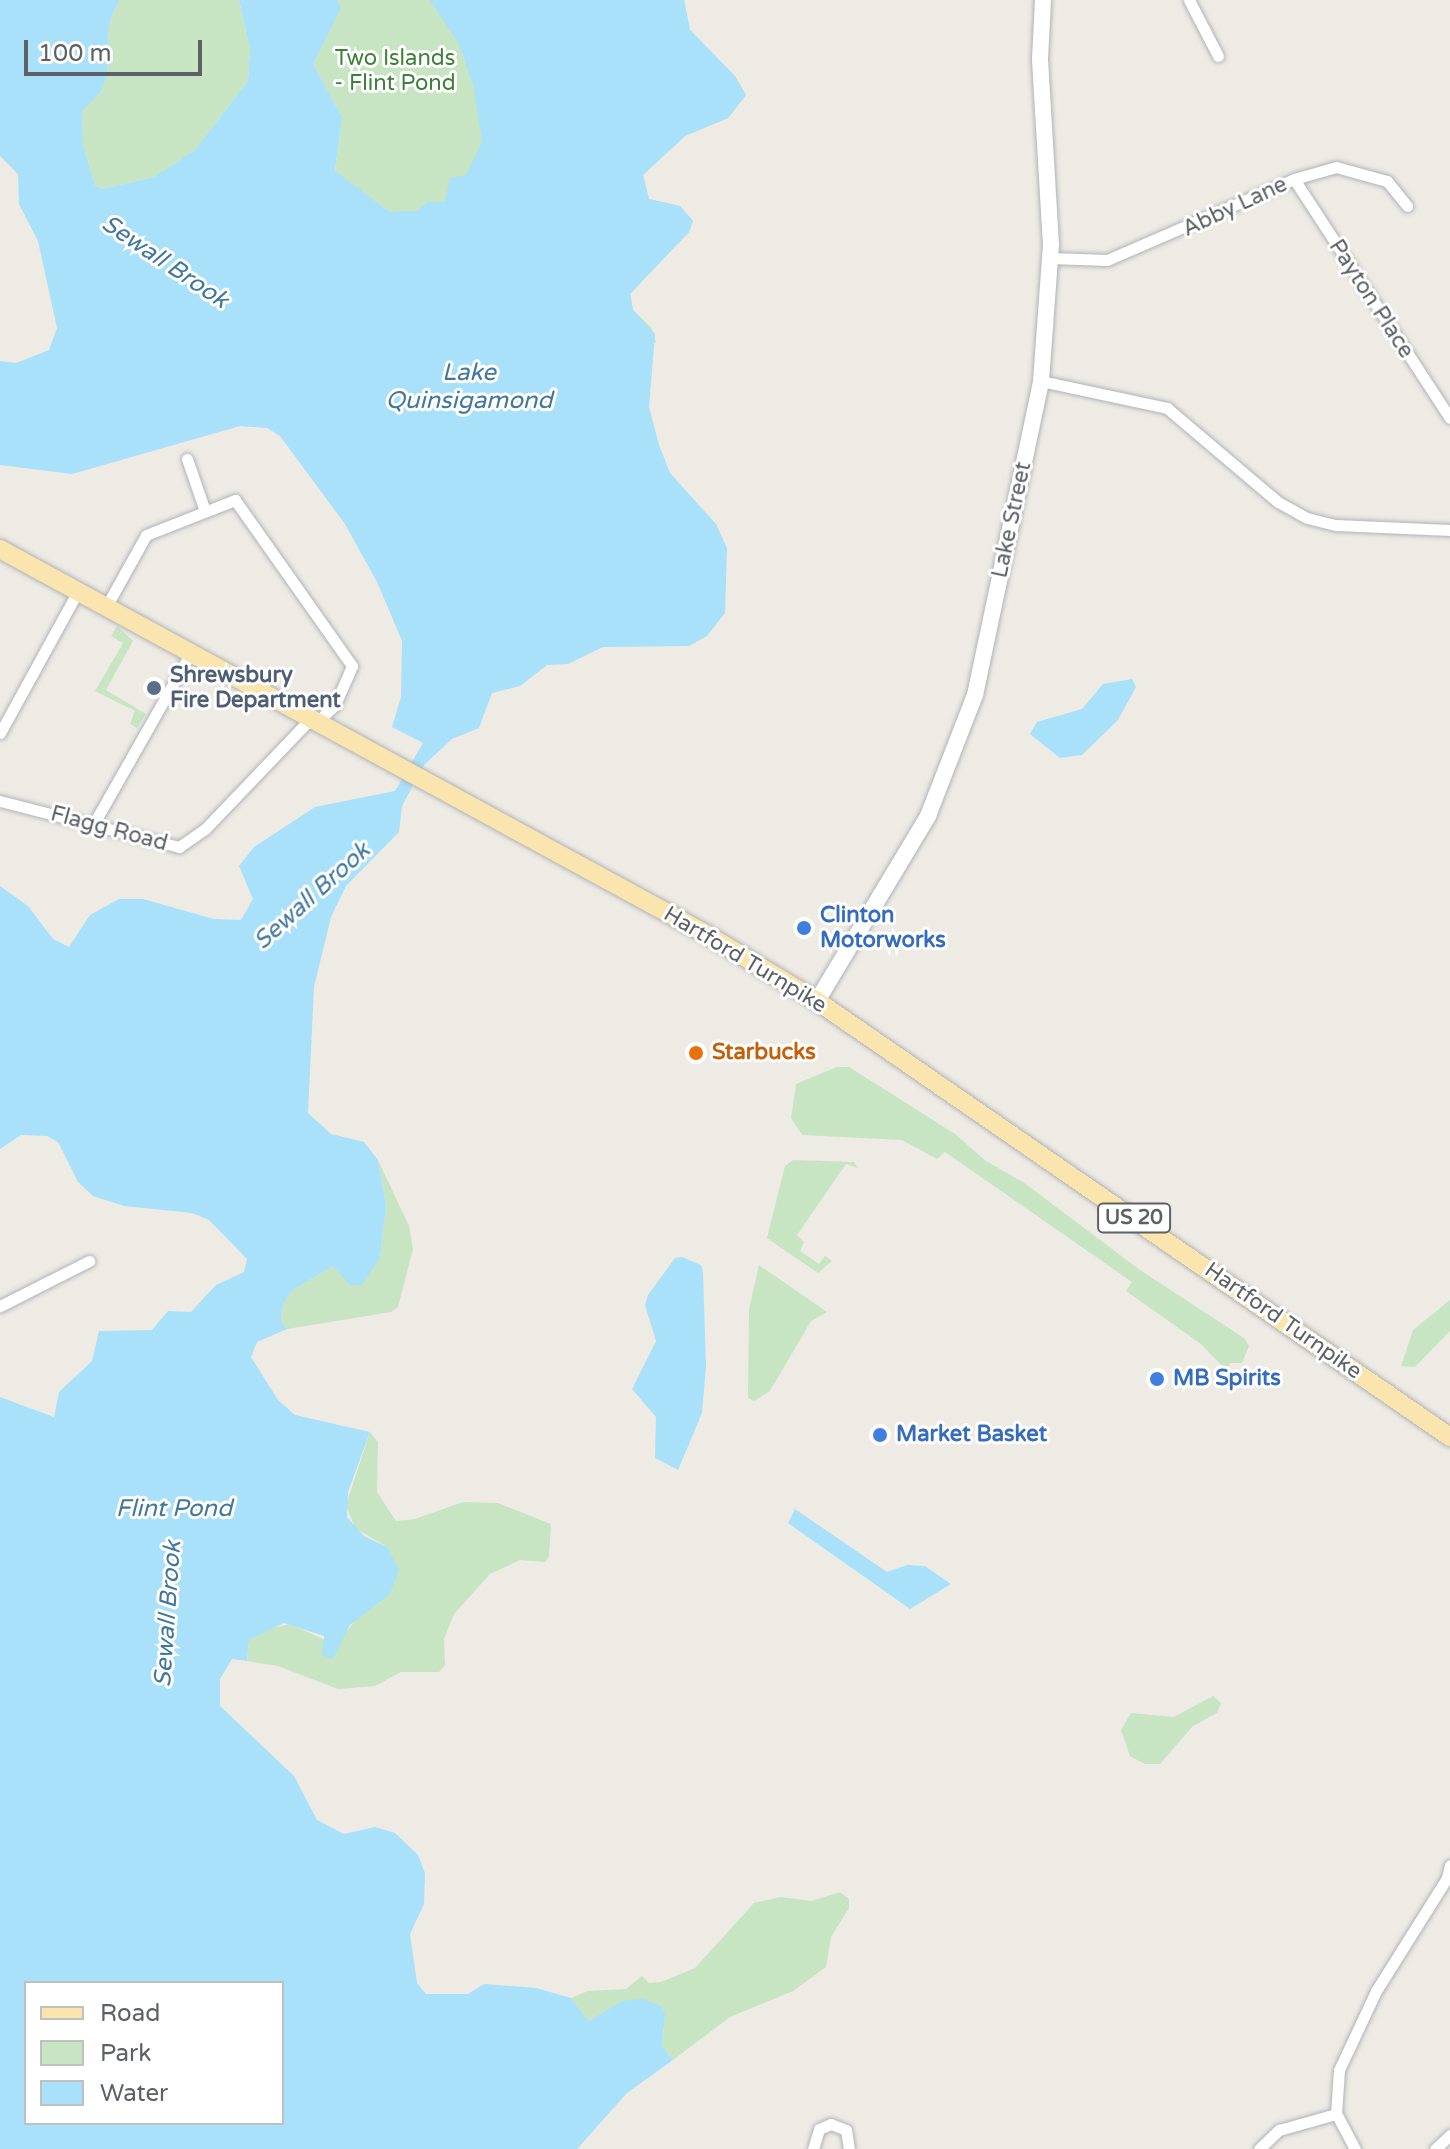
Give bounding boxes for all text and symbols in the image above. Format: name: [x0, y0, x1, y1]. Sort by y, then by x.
scale bar: [28, 24, 206, 74]
text: 100 m: [38, 39, 112, 68]
park label: Two Islands - Flint Pond: [334, 45, 456, 96]
street label: Abby Lane: [1179, 171, 1291, 243]
water label: Sewall Brook: [96, 209, 234, 315]
street label: Payton Place: [1323, 235, 1419, 363]
water label: Lake Quinsigamond: [385, 359, 553, 415]
street label: Lake Street: [987, 460, 1037, 580]
place label: Shrewsbury Fire Department: [170, 662, 341, 714]
marker: Shrewsbury Fire Department: [145, 679, 163, 697]
street label: Flagg Road: [48, 801, 170, 857]
water label: Sewall Brook: [248, 836, 376, 956]
street label: Hartford Turnpike: [659, 901, 831, 1019]
place label: Clinton Motorworks: [820, 902, 946, 954]
marker: Clinton Motorworks: [795, 919, 813, 937]
place label: Starbucks: [712, 1040, 816, 1066]
marker: Starbucks: [687, 1044, 705, 1062]
road number: US 20: [1096, 1202, 1172, 1234]
street label: Hartford Turnpike: [1199, 1257, 1367, 1385]
place label: MB Spirits: [1173, 1366, 1281, 1392]
marker: MB Spirits: [1148, 1370, 1166, 1388]
place label: Market Basket: [896, 1422, 1047, 1448]
marker: Market Basket: [871, 1426, 889, 1444]
water label: Flint Pond: [116, 1495, 232, 1523]
water label: Sewall Brook: [149, 1540, 187, 1688]
legend: [24, 1981, 284, 2125]
text: Road: [100, 1999, 160, 2028]
text: Park: [100, 2039, 151, 2068]
text: Water: [100, 2079, 168, 2108]

